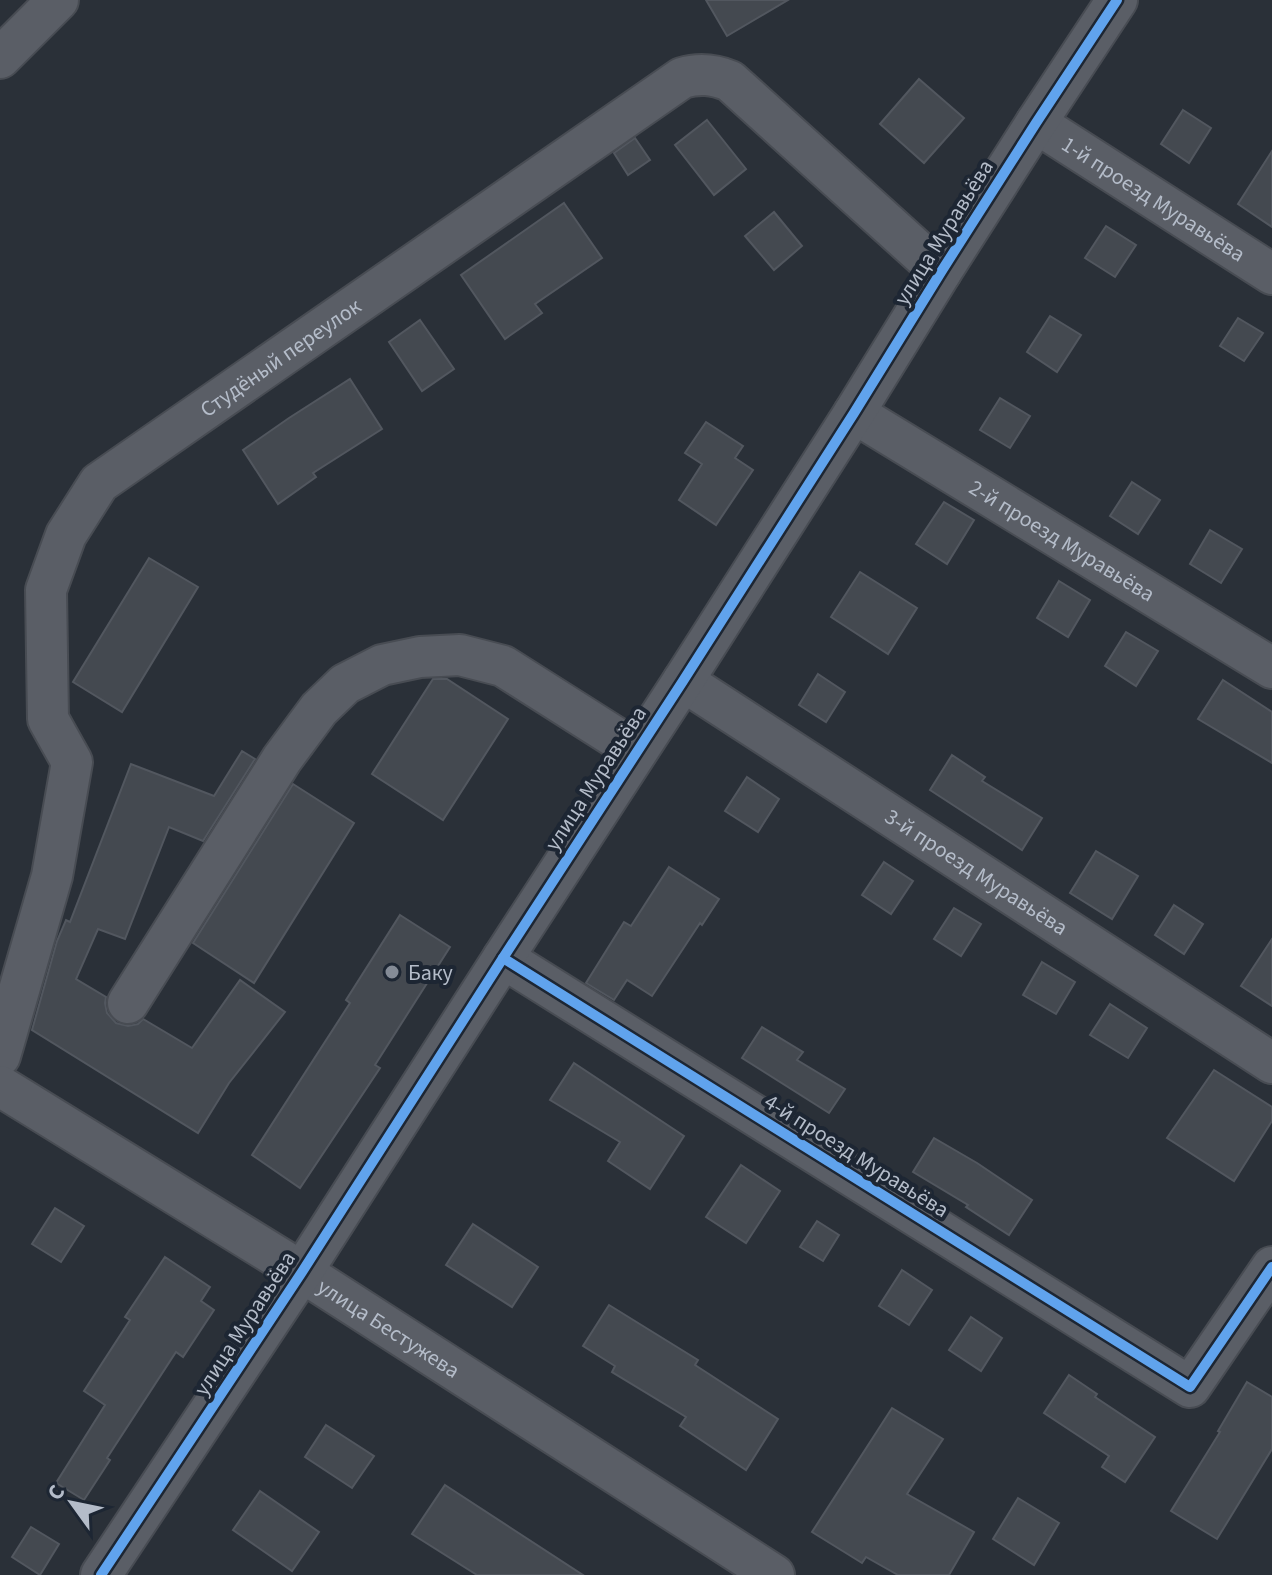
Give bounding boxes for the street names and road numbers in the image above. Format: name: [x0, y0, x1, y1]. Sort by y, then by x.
street label: 1-й проезд Муравьёва: [1055, 129, 1252, 270]
street label: улица Муравьёва: [886, 153, 1002, 312]
street label: Студёный переулок: [194, 291, 368, 425]
street label: 2-й проезд Муравьёва: [963, 472, 1161, 610]
street label: улица Муравьёва: [537, 700, 655, 857]
street label: 3-й проезд Муравьёва: [878, 801, 1074, 944]
street label: 4-й проезд Муравьёва: [758, 1086, 955, 1226]
street label: улица Муравьёва: [186, 1245, 304, 1402]
street label: улица Бестужева: [311, 1271, 466, 1386]

